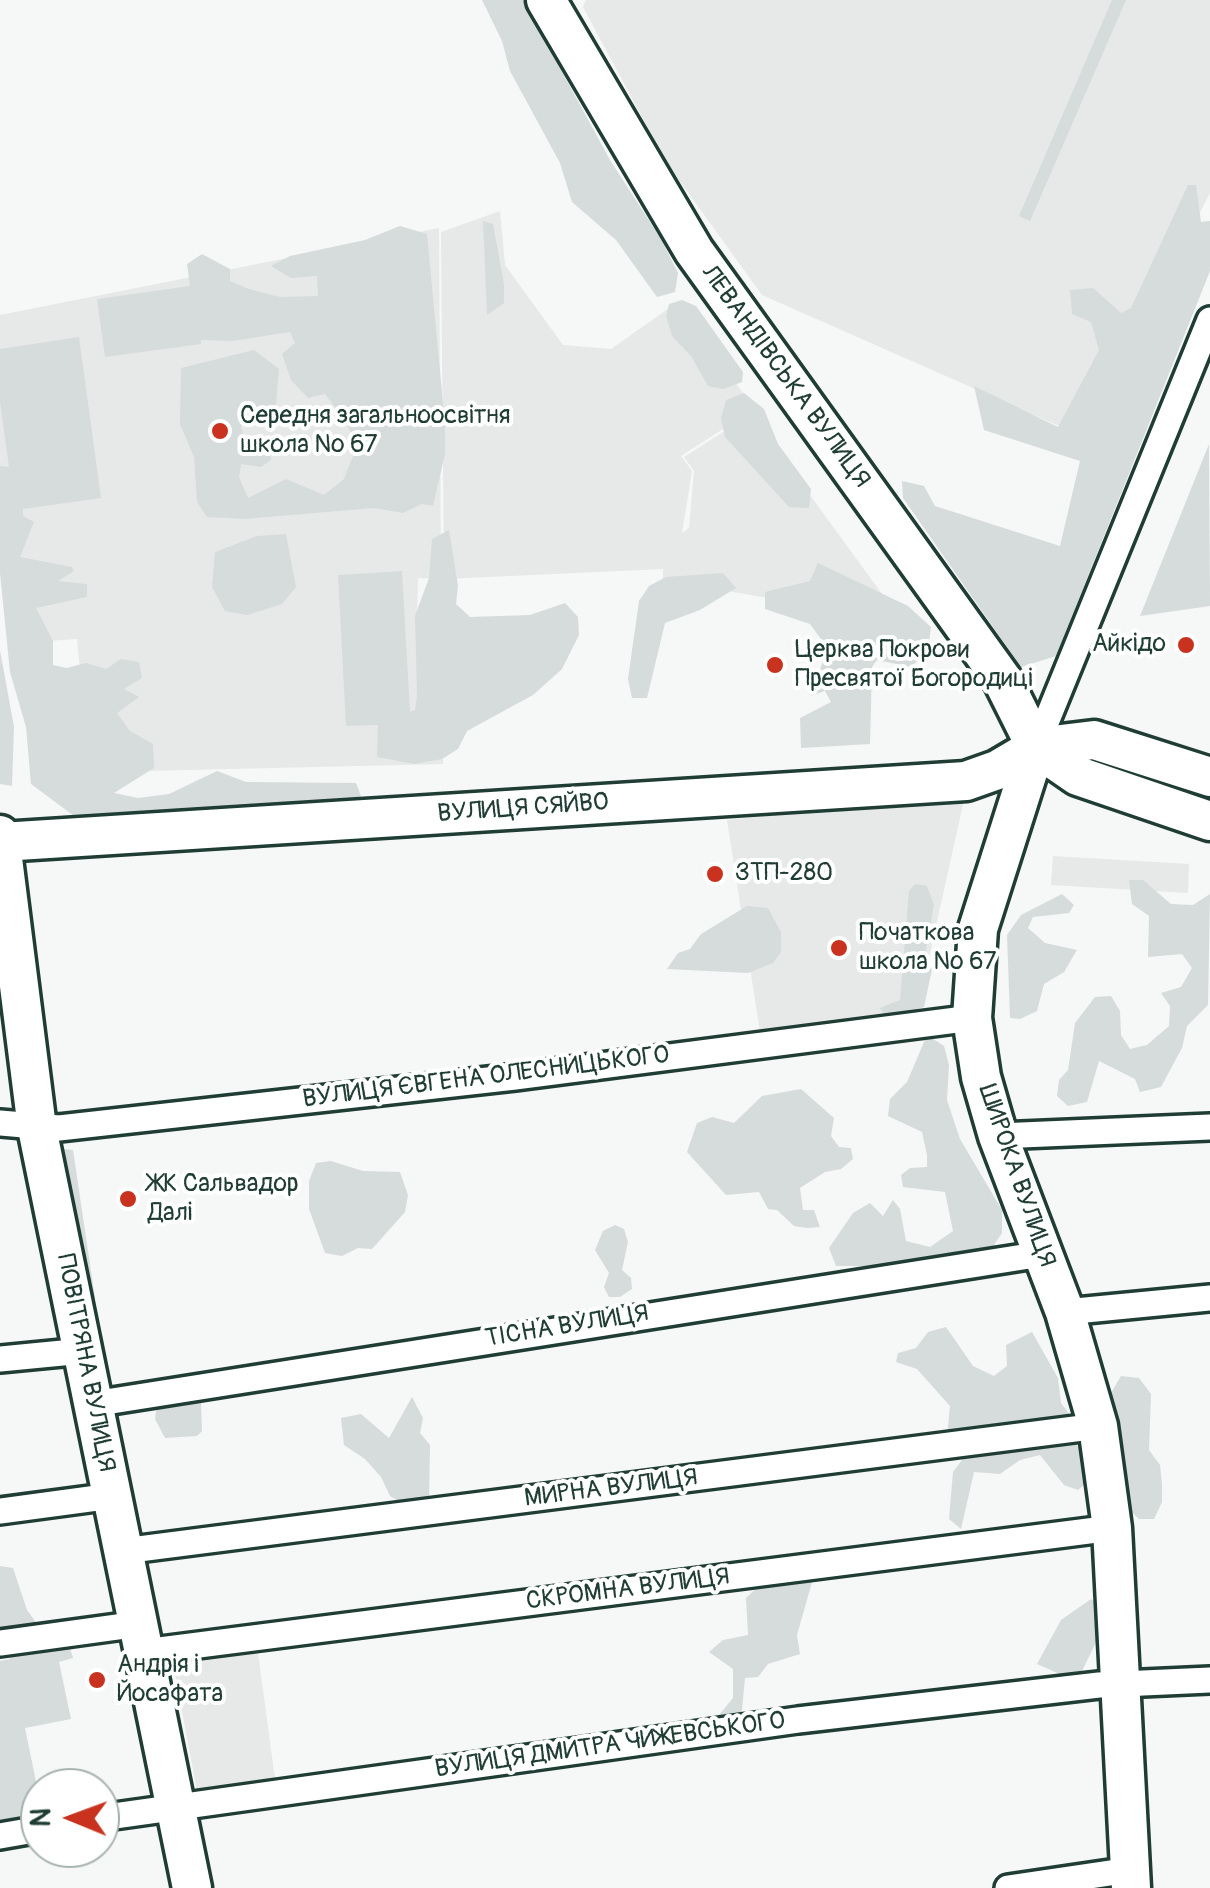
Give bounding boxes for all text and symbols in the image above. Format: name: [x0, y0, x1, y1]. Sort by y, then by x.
street label: ЛЕВАНДІВСЬКА ВУЛИЦЯ: [694, 260, 876, 494]
place label: Середня загальноосвітня школа № 67: [240, 402, 511, 461]
marker: Середня загальноосвітня школа № 67: [209, 420, 231, 442]
place label: Айкідо: [1092, 630, 1166, 660]
marker: Айкідо: [1175, 634, 1197, 656]
place label: Церква Покрови Пресвятої Богородиці: [795, 636, 1033, 695]
marker: Церква Покрови Пресвятої Богородиці: [764, 654, 786, 676]
street label: ВУЛИЦЯ СЯЙВО: [436, 788, 610, 830]
place label: ЗТП-280: [735, 859, 833, 889]
marker: ЗТП-280: [704, 863, 726, 885]
place label: Початкова школа № 67: [859, 919, 996, 978]
marker: Початкова школа № 67: [828, 937, 850, 959]
street label: ВУЛИЦЯ ЄВГЕНА ОЛЕСНИЦЬКОГО: [301, 1041, 671, 1115]
street label: ШИРОКА ВУЛИЦЯ: [971, 1081, 1061, 1271]
place label: ЖК Сальвадор Далі: [148, 1170, 299, 1229]
marker: ЖК Сальвадор Далі: [117, 1188, 139, 1210]
street label: ПОВІТРЯНА ВУЛИЦЯ: [49, 1251, 121, 1475]
street label: ТІСНА ВУЛИЦЯ: [483, 1299, 651, 1355]
street label: МИРНА ВУЛИЦЯ: [523, 1463, 699, 1515]
street label: СКРОМНА ВУЛИЦЯ: [524, 1563, 732, 1617]
place label: Андрія і Йосафата: [117, 1651, 223, 1710]
marker: Андрія і Йосафата: [86, 1669, 108, 1691]
street label: ВУЛИЦЯ ДМИТРА ЧИЖЕВСЬКОГО: [433, 1707, 787, 1785]
north arrow: [20, 1768, 120, 1868]
text: N: [24, 1808, 59, 1827]

